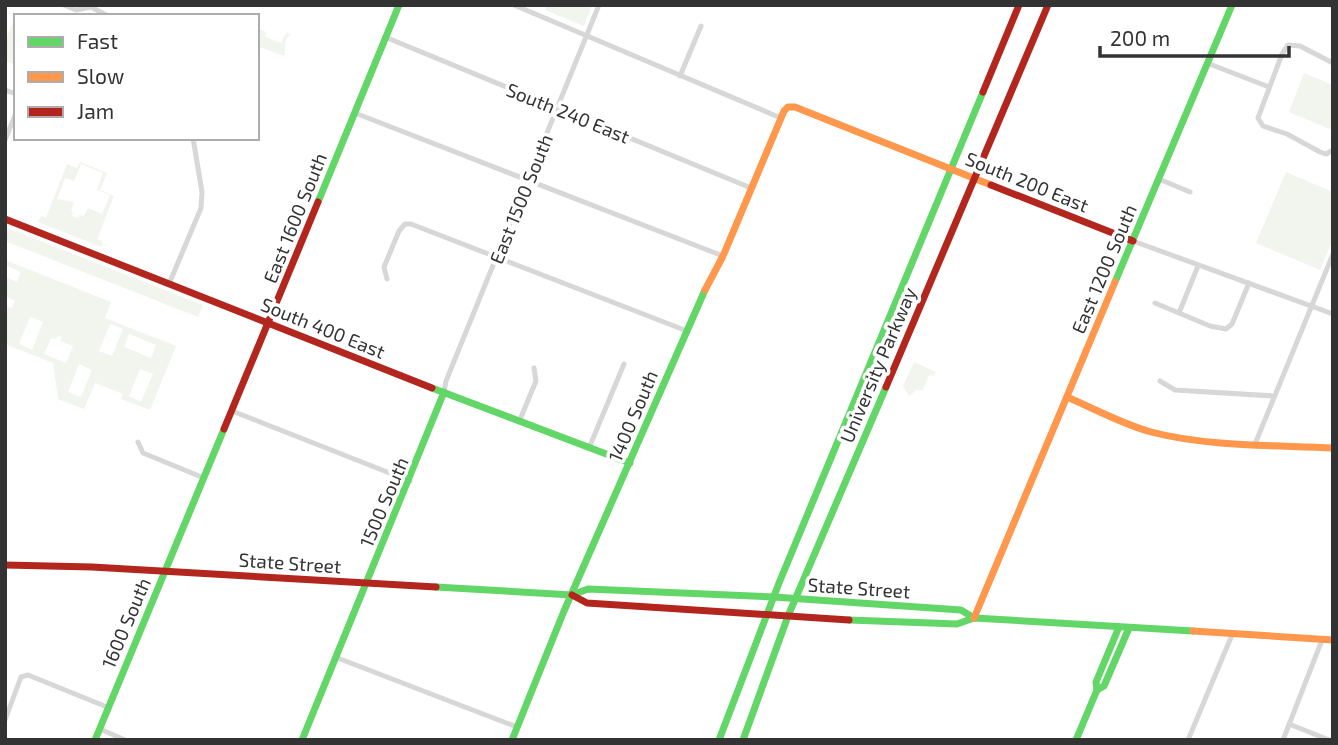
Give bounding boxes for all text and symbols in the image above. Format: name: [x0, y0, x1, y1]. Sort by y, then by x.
legend: [14, 14, 259, 140]
scale bar: [1100, 14, 1289, 58]
text: 200 m: [1110, 25, 1170, 50]
text: Fast: [77, 28, 118, 53]
text: Slow: [77, 63, 124, 88]
street label: South 240 East: [503, 77, 633, 148]
text: Jam: [77, 98, 114, 123]
street label: East 1500 South: [484, 131, 557, 267]
street label: South 200 East: [962, 146, 1092, 217]
street label: East 1600 South: [258, 149, 331, 286]
street label: East 1200 South: [1066, 201, 1141, 337]
street label: University Parkway: [834, 284, 921, 446]
street label: South 400 East: [258, 292, 389, 363]
street label: 1400 South: [603, 367, 662, 465]
street label: 1500 South: [354, 453, 413, 550]
street label: State Street: [238, 547, 342, 578]
street label: State Street: [807, 572, 911, 603]
street label: 1600 South: [96, 574, 155, 672]

